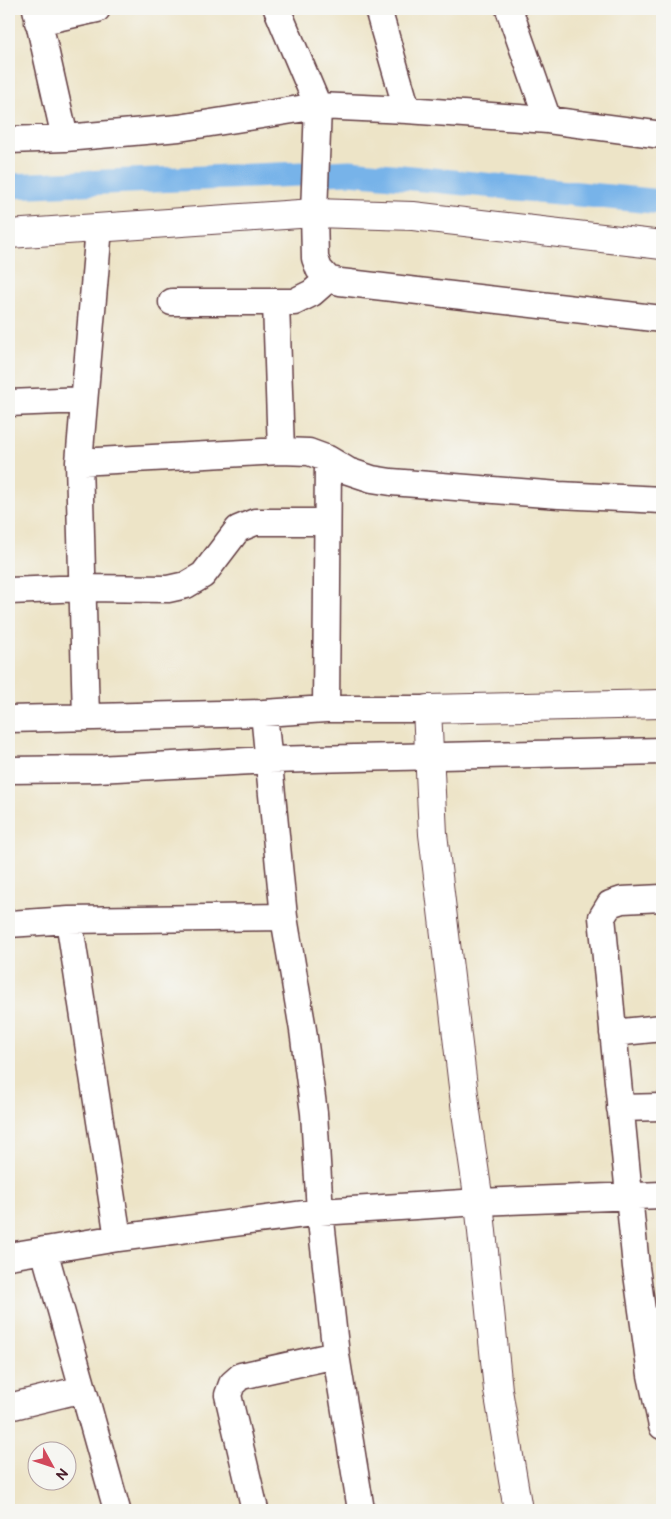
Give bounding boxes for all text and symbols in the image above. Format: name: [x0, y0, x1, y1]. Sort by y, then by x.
north arrow: [28, 1442, 78, 1492]
text: N: [52, 1465, 71, 1484]

